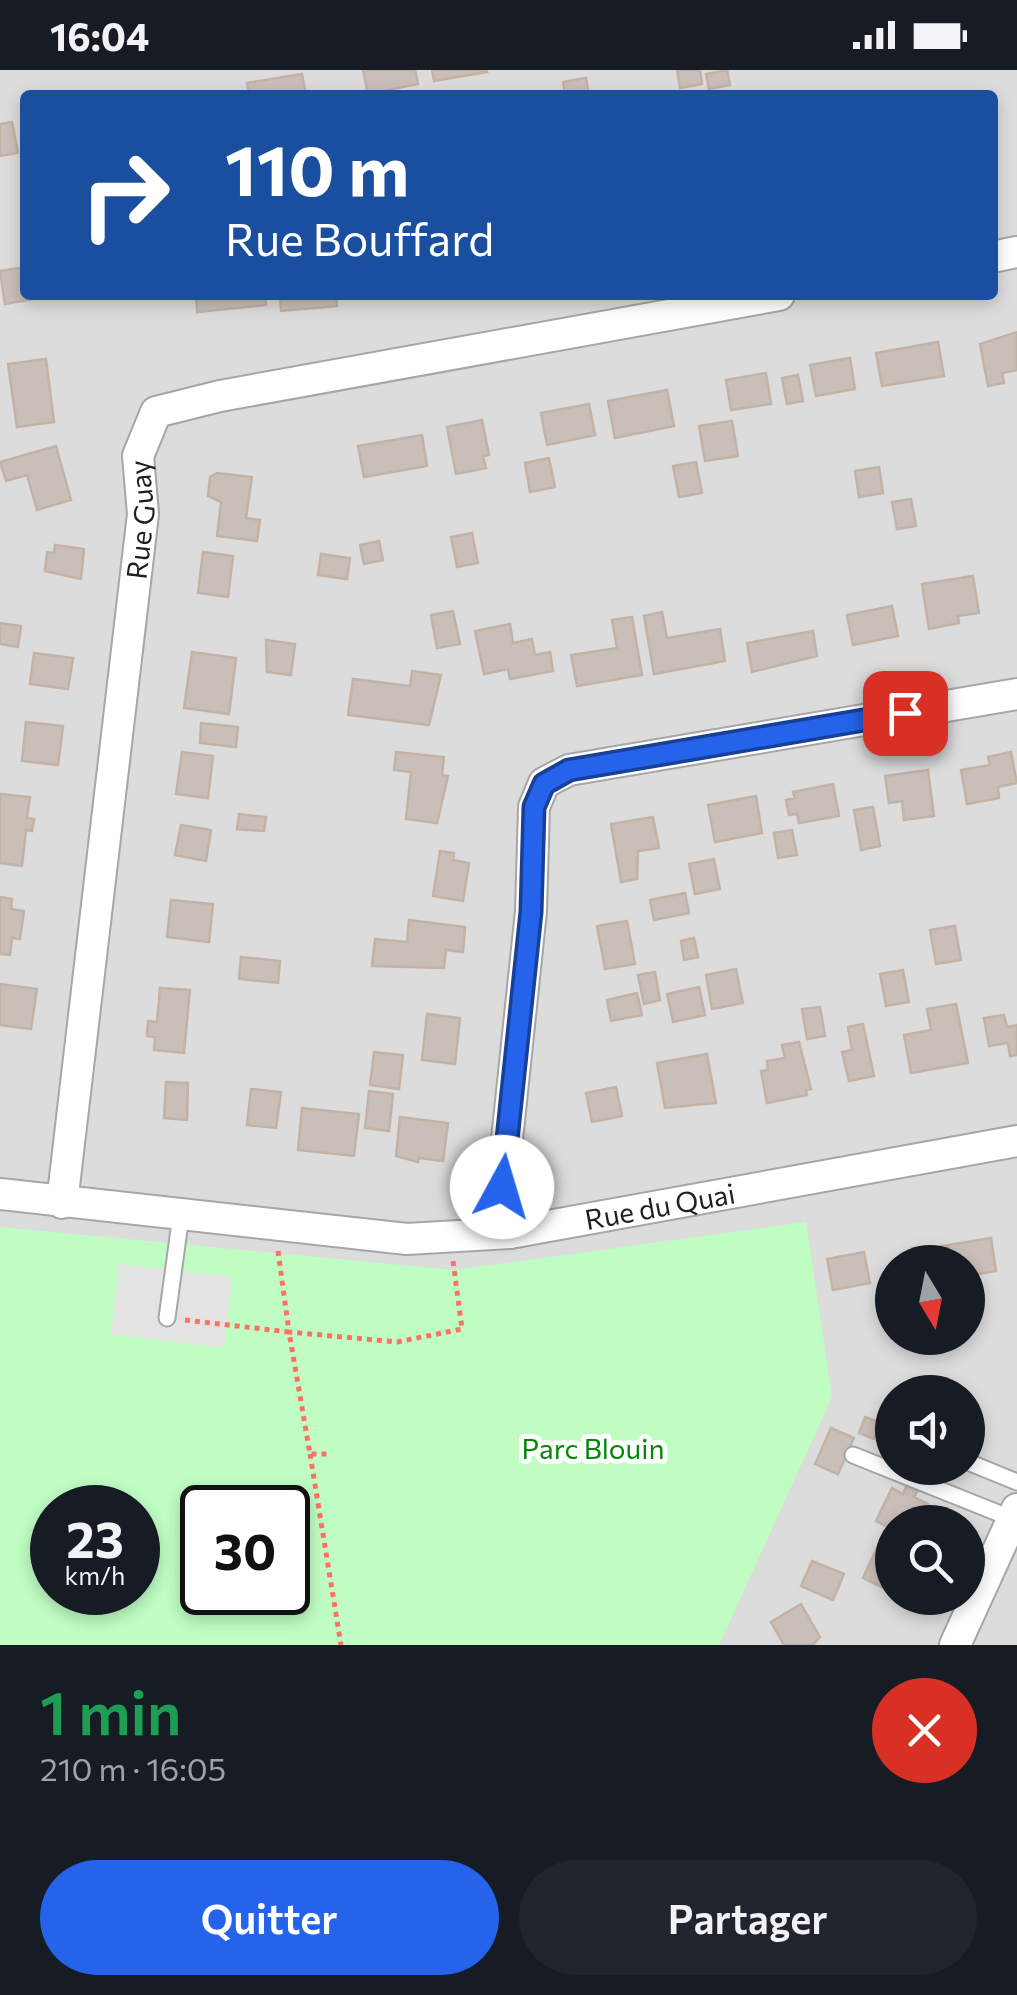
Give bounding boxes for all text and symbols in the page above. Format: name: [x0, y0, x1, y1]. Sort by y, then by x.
text: 16:04: [50, 12, 149, 59]
text: 110 m: [225, 125, 409, 210]
icon: right: [60, 130, 190, 260]
text: Rue Bouffard: [225, 210, 494, 265]
street label: Rue Guay: [118, 459, 161, 581]
pin: [863, 671, 948, 756]
icon: arrive: [878, 686, 933, 741]
position arrow: [450, 1135, 554, 1239]
street label: Rue du Quai: [582, 1176, 738, 1236]
north arrow: [875, 1245, 985, 1355]
map controls: [875, 1245, 985, 1615]
button: sound: [875, 1375, 985, 1485]
park label: Parc Blouin: [522, 1431, 664, 1465]
speed limit sign: 30: [180, 1485, 310, 1615]
button: search: [875, 1505, 985, 1615]
text: 23: [66, 1507, 124, 1568]
text: km/h: [65, 1560, 125, 1590]
text: 1 min: [40, 1674, 181, 1747]
button: close: [872, 1678, 977, 1783]
text: 210 m · 16:05: [40, 1748, 226, 1788]
button: Quitter: [40, 1860, 499, 1975]
button: Partager: [519, 1860, 977, 1975]

